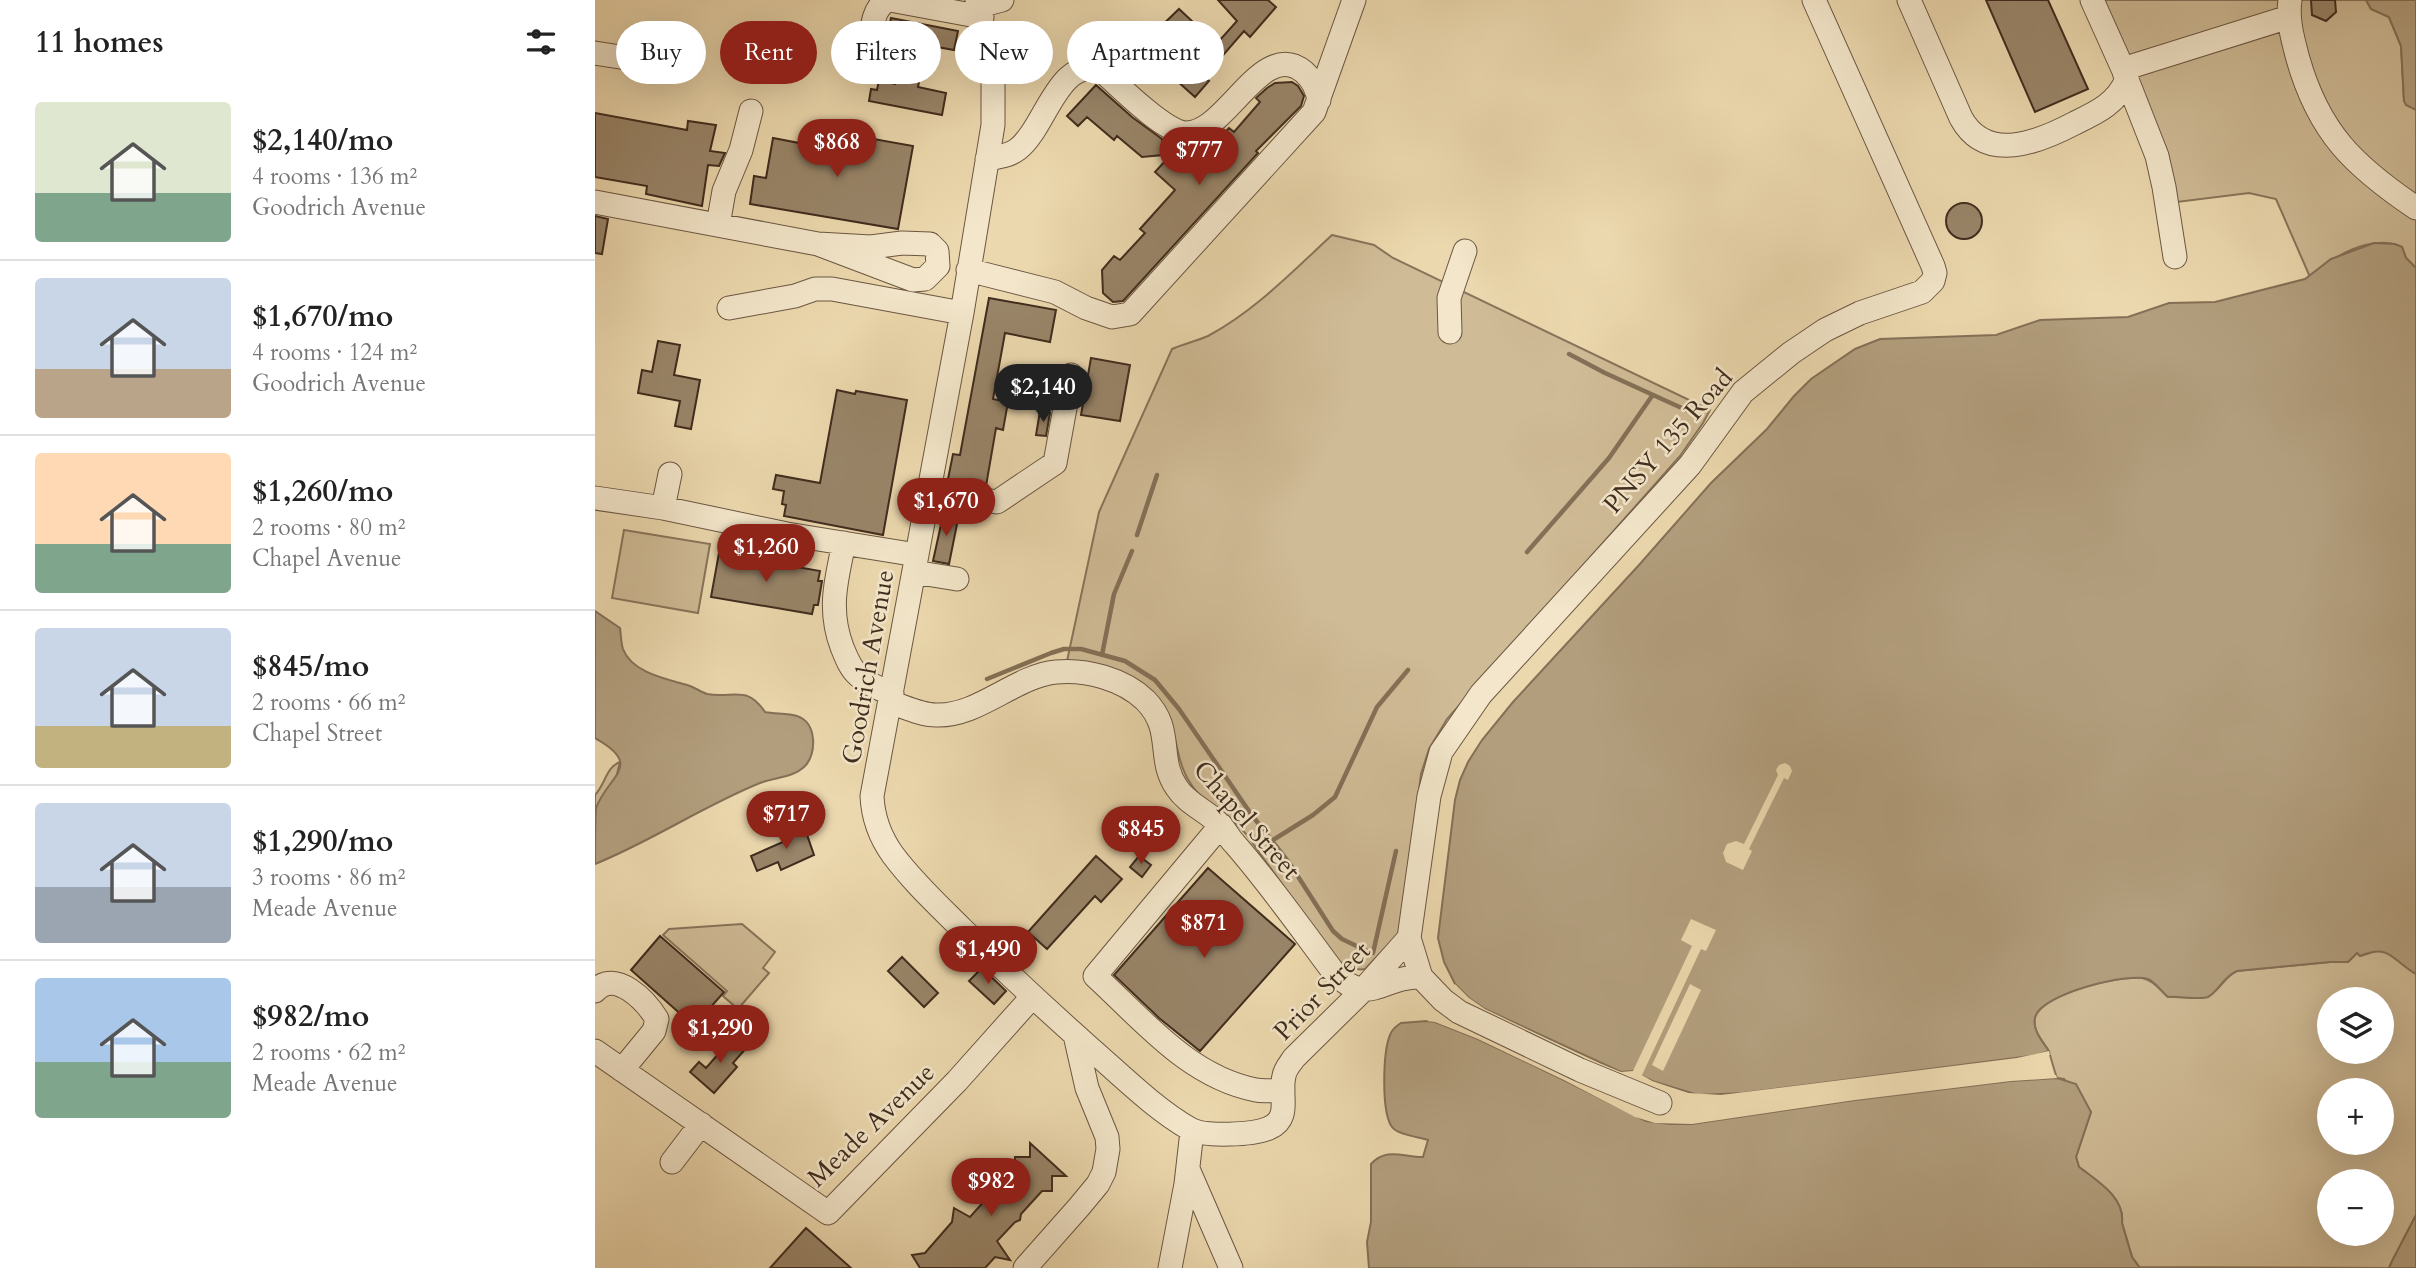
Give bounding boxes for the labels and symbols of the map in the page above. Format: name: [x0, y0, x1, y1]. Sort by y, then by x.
pin: $868: [796, 120, 878, 179]
pin: $777: [1158, 128, 1240, 187]
street label: PNSY 135 Road: [1595, 361, 1741, 521]
pin: $2,140: [986, 364, 1100, 424]
pin: $1,670: [889, 478, 1003, 538]
pin: $1,260: [709, 524, 823, 584]
street label: Goodrich Avenue: [834, 567, 902, 767]
street label: Chapel Street: [1186, 753, 1308, 887]
pin: $717: [745, 792, 827, 851]
pin: $845: [1100, 806, 1182, 866]
pin: $871: [1163, 900, 1245, 960]
pin: $1,490: [931, 926, 1045, 986]
street label: Prior Street: [1266, 934, 1378, 1048]
pin: $1,290: [663, 1006, 777, 1065]
street label: Meade Avenue: [800, 1055, 942, 1195]
pin: $982: [950, 1158, 1032, 1218]

